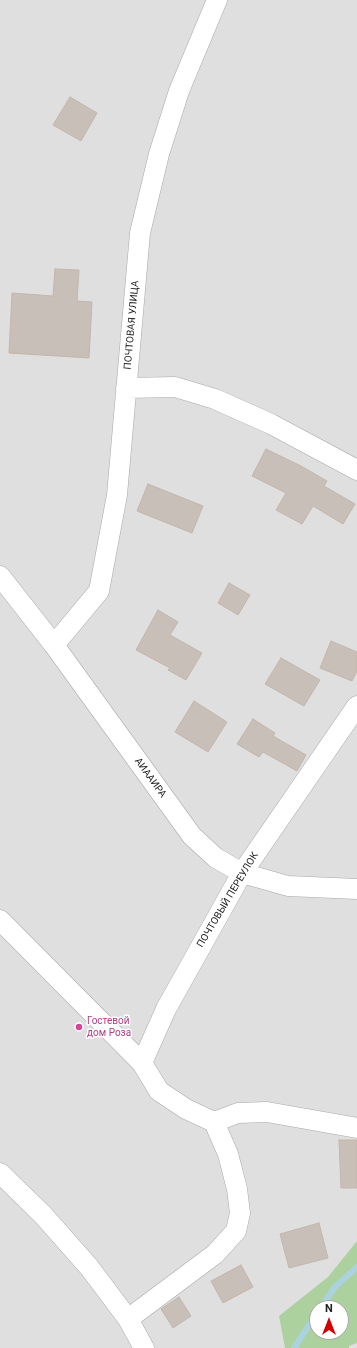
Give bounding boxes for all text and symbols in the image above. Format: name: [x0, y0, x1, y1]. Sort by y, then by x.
street label: ПОЧТОВАЯ УЛИЦА: [122, 280, 142, 370]
street label: АИААИРА: [132, 756, 168, 800]
street label: ПОЧТОВЫЙ ПЕРЕУЛОК: [195, 850, 261, 950]
place label: Гостевой дом Роза: [87, 1015, 131, 1038]
marker: Гостевой дом Роза: [74, 1022, 84, 1032]
north arrow: [309, 1300, 349, 1340]
text: N: [325, 1302, 333, 1315]

